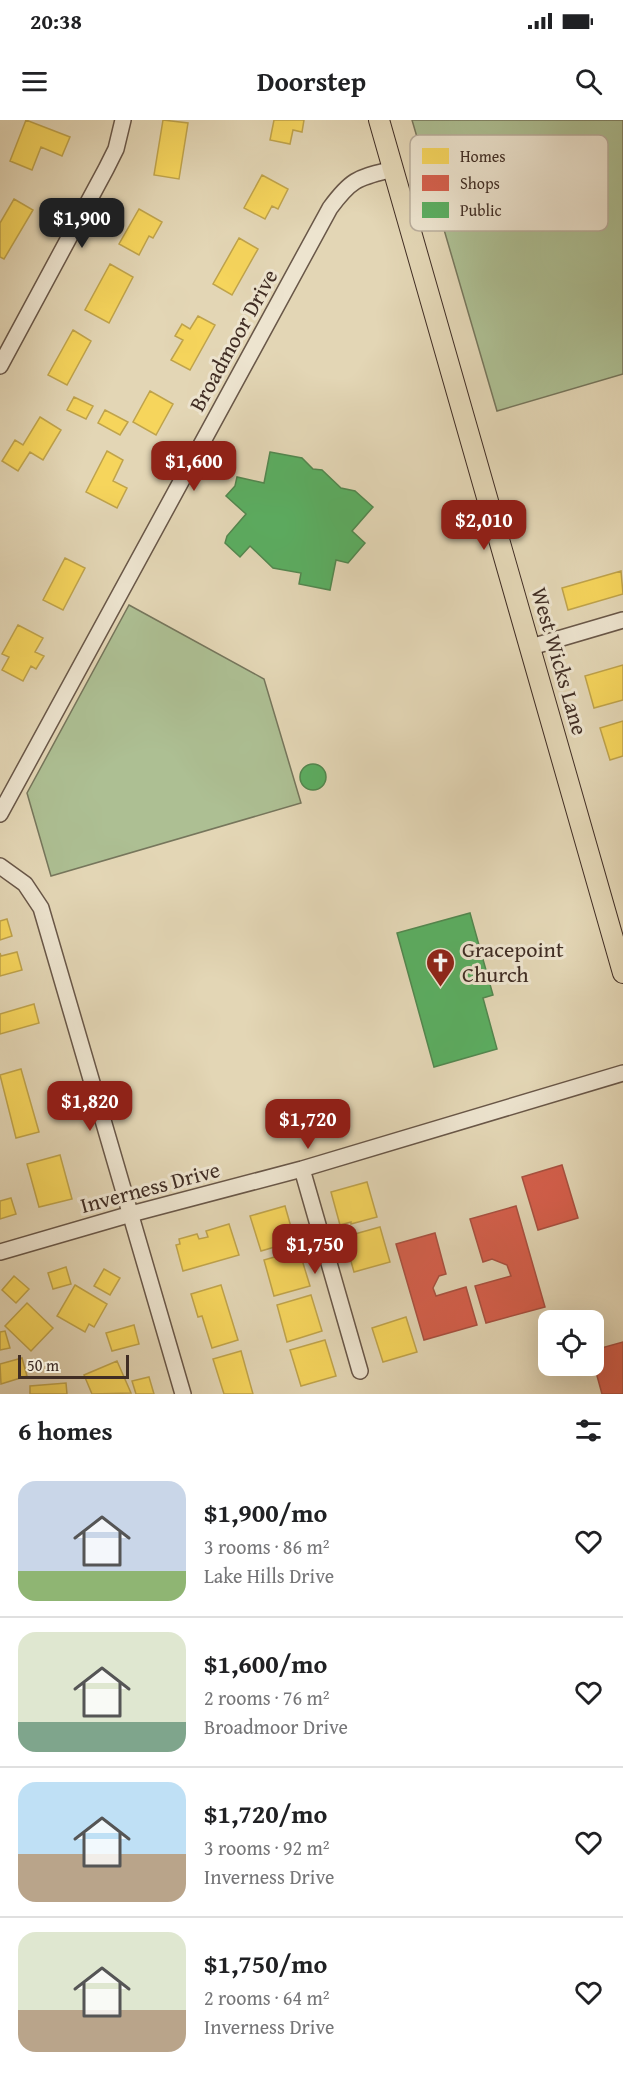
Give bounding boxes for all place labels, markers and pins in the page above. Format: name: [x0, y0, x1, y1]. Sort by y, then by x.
pin: $1,900: [33, 198, 131, 249]
pin: $1,600: [145, 441, 243, 492]
pin: $2,010: [435, 500, 533, 551]
place label: Gracepoint Church: [462, 933, 564, 990]
church icon: Gracepoint Church: [425, 946, 457, 988]
pin: $1,820: [41, 1081, 139, 1132]
pin: $1,720: [259, 1099, 357, 1150]
pin: $1,750: [266, 1224, 364, 1275]

